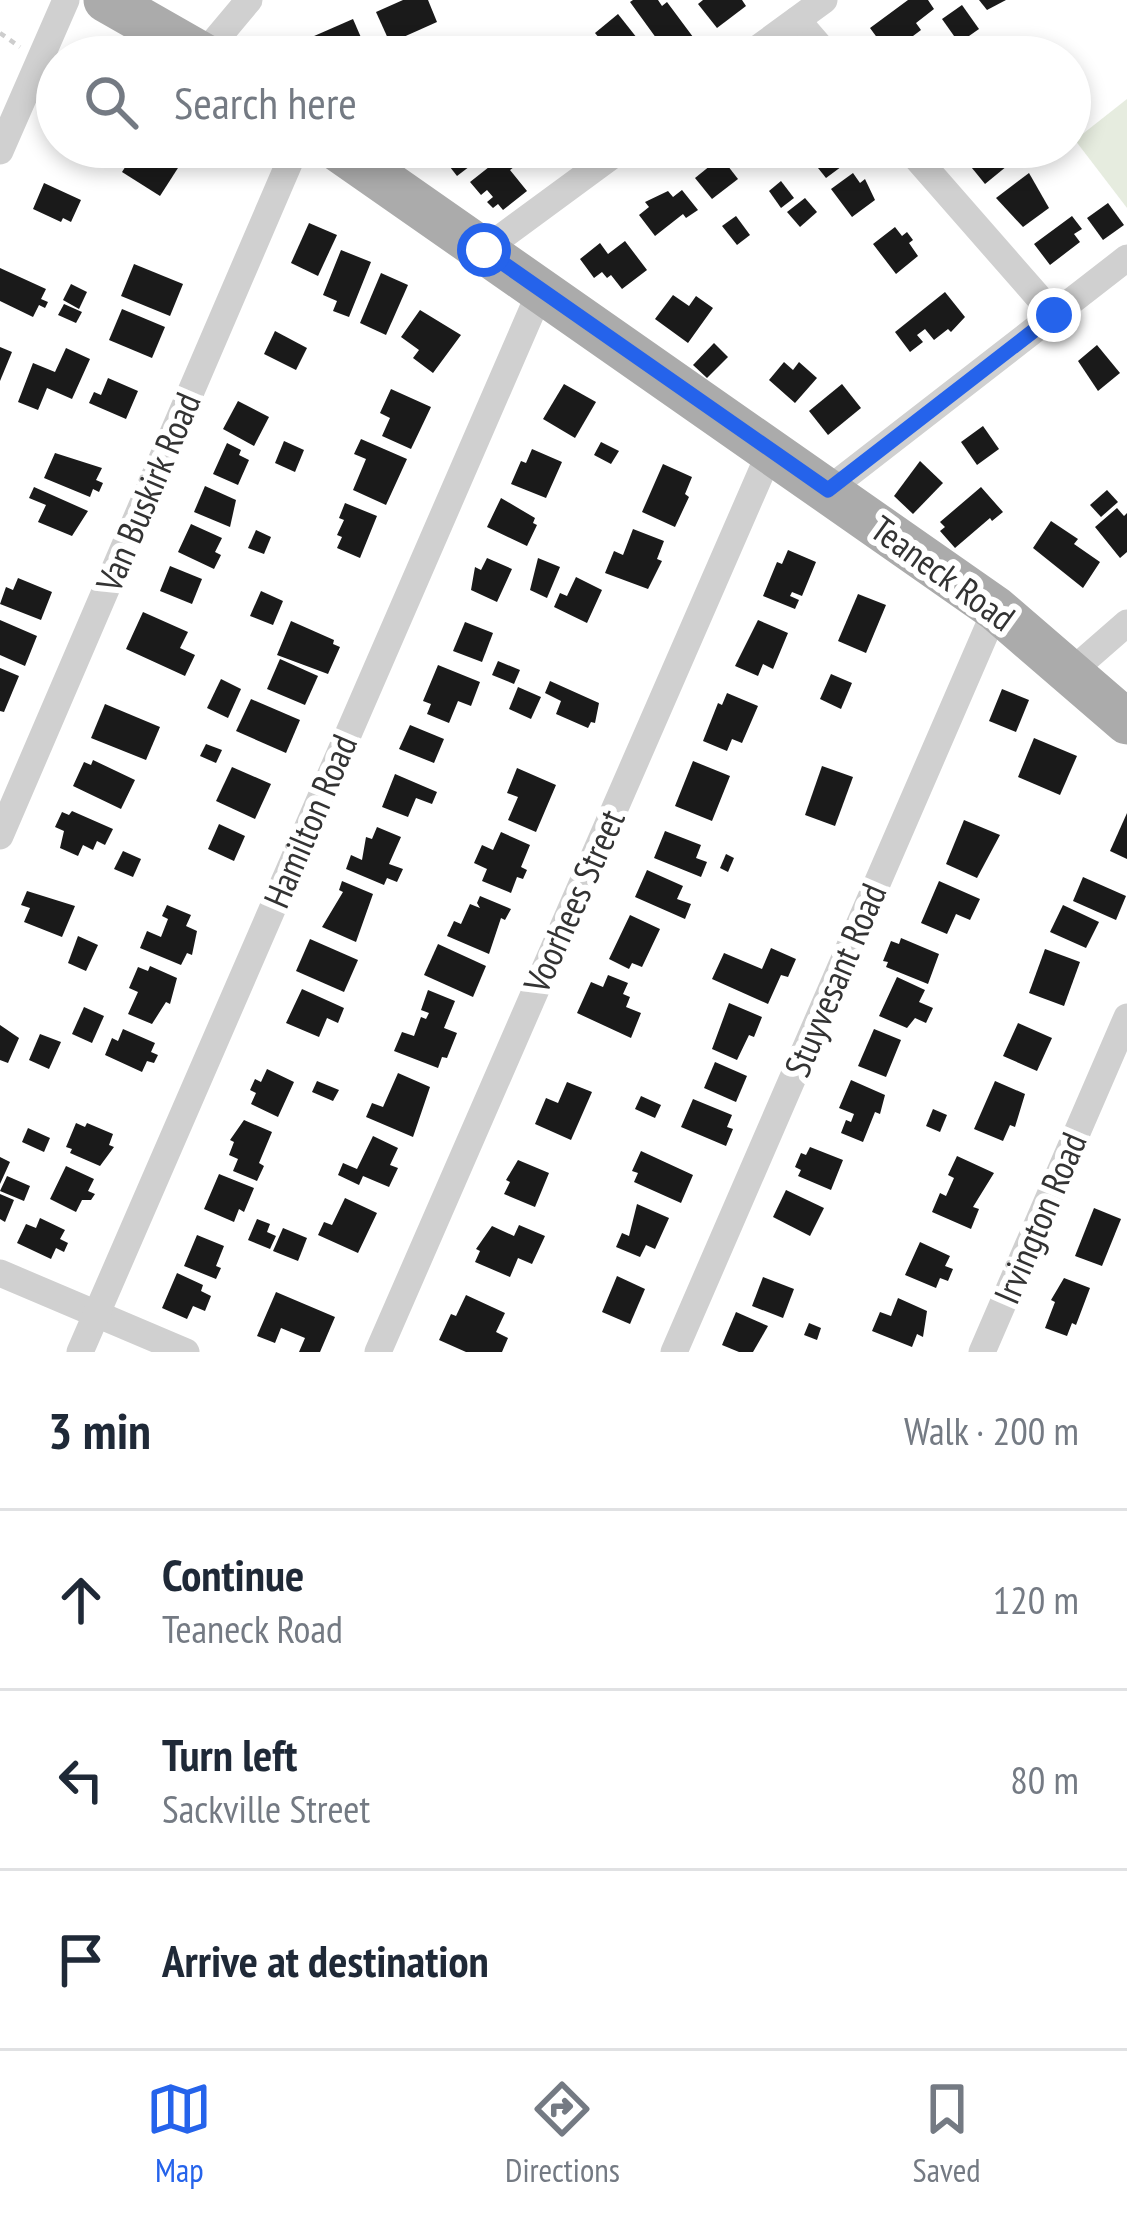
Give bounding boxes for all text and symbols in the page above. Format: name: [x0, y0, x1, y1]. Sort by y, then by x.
search box: [36, 36, 1091, 168]
icon: search: [78, 69, 144, 135]
text: Search here: [174, 73, 357, 131]
route start: [457, 223, 511, 277]
route end: [1027, 288, 1081, 342]
street label: Van Buskirk Road: [84, 385, 211, 599]
street label: Teaneck Road: [862, 504, 1025, 641]
street label: Hamilton Road: [252, 727, 367, 914]
street label: Voorhees Street: [512, 802, 635, 1001]
street label: Stuyvesant Road: [773, 876, 896, 1083]
street label: Irvington Road: [982, 1125, 1097, 1310]
text: 3 min: [48, 1397, 151, 1463]
text: Walk · 200 m: [904, 1405, 1079, 1456]
text: Continue: [162, 1545, 304, 1603]
icon: ahead: [48, 1567, 114, 1633]
text: 120 m: [993, 1574, 1079, 1625]
text: Teaneck Road: [162, 1603, 343, 1654]
text: Turn left: [162, 1725, 297, 1783]
icon: left: [48, 1747, 114, 1813]
text: 80 m: [1010, 1754, 1079, 1805]
text: Sackville Street: [162, 1783, 370, 1834]
icon: arrive: [48, 1927, 114, 1993]
text: Arrive at destination: [162, 1931, 489, 1989]
tab: Map: [146, 2076, 212, 2191]
tab: Directions: [505, 2076, 620, 2191]
tab: Saved: [913, 2076, 981, 2191]

